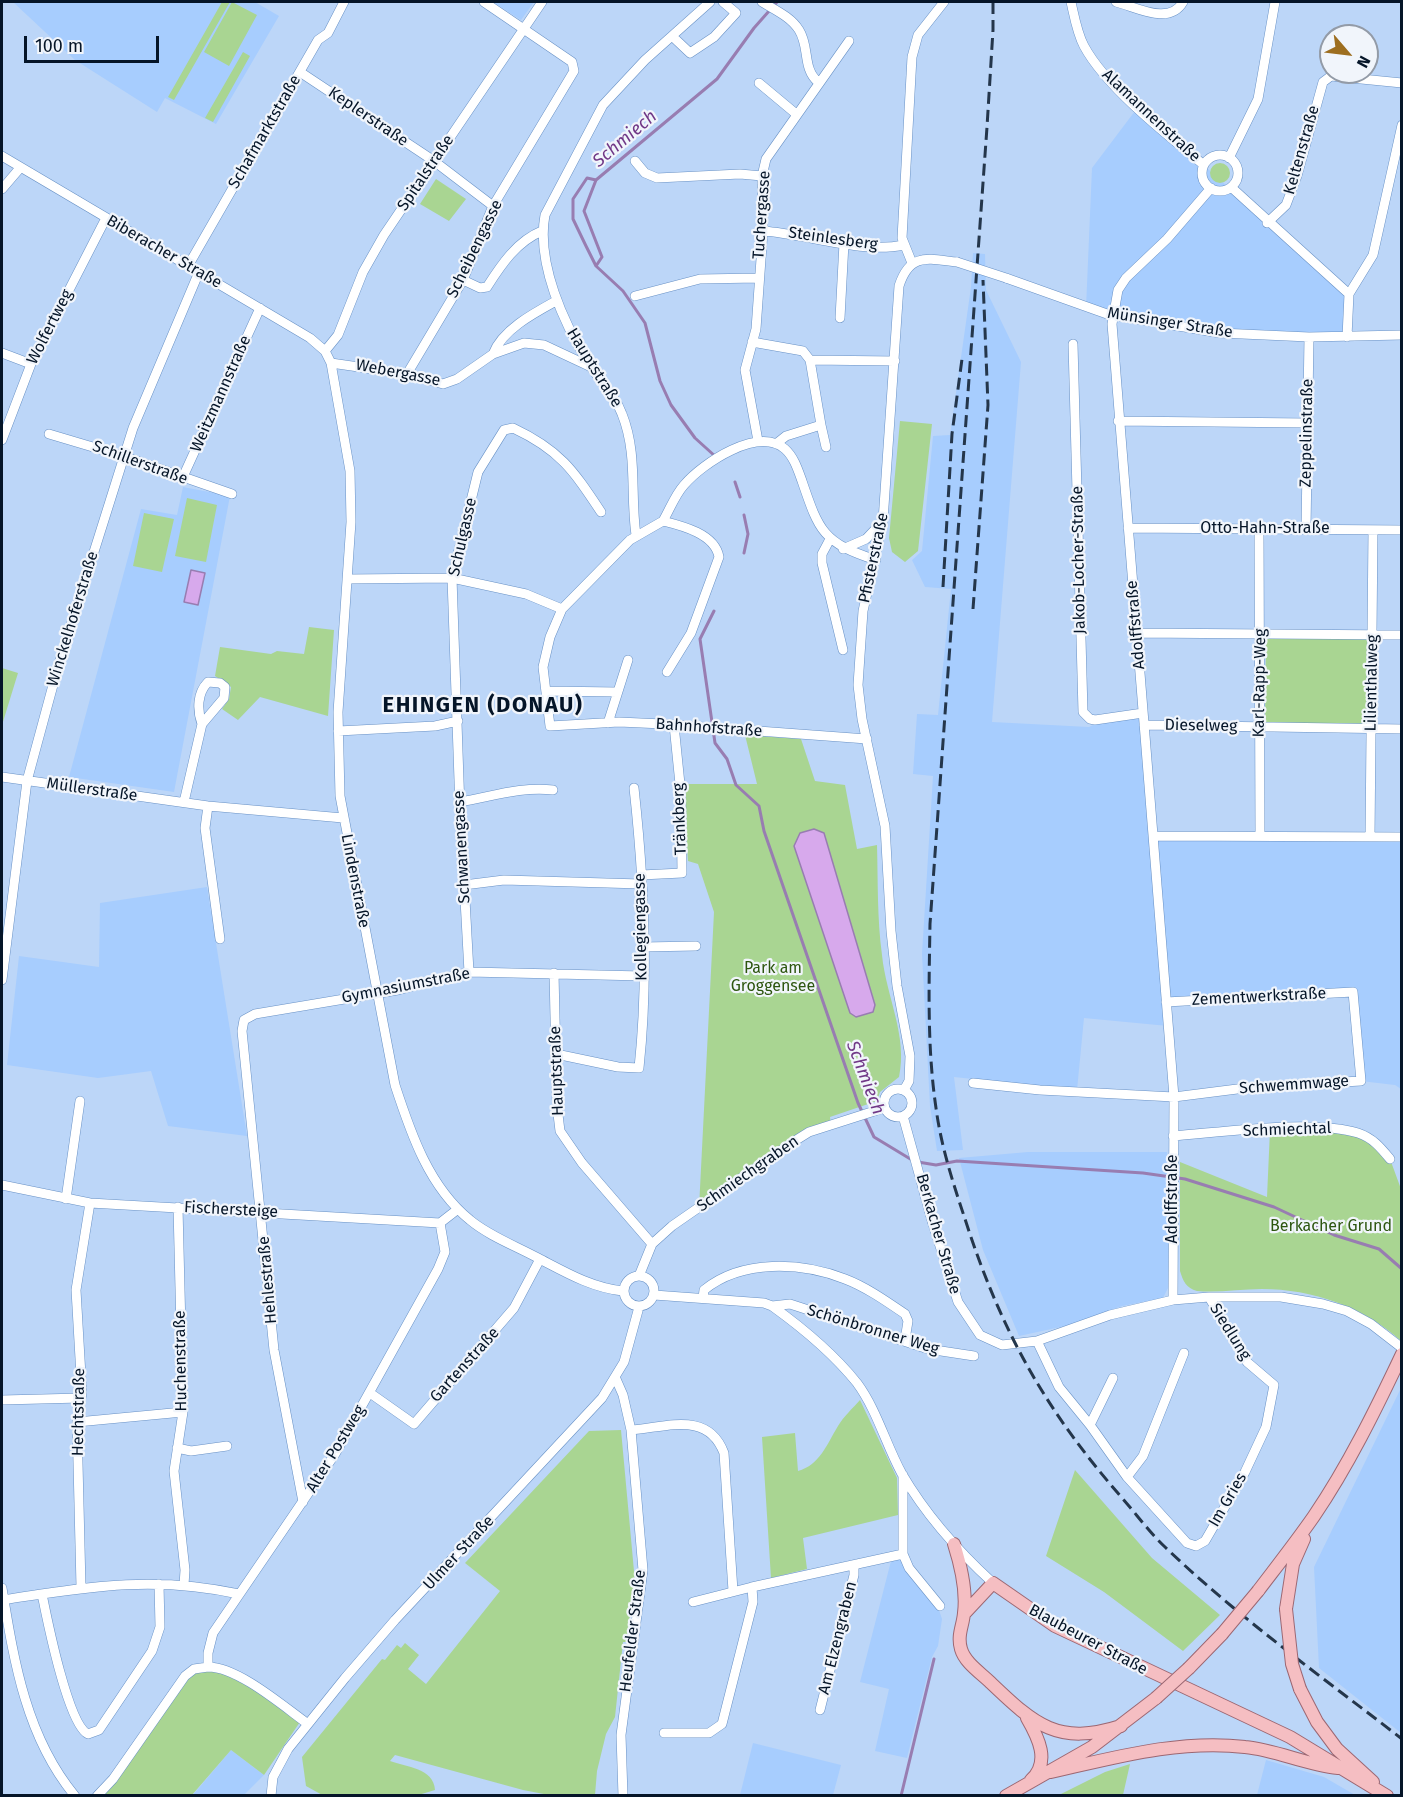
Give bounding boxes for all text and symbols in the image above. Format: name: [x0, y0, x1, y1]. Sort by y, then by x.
scale bar: [27, 24, 162, 62]
north arrow: [1319, 24, 1379, 84]
text: 100 m: [35, 35, 83, 57]
text: N: [1353, 53, 1374, 71]
street label: Alamannenstraße: [1098, 65, 1204, 167]
street label: Schafmarktstraße: [225, 72, 305, 192]
street label: Keplerstraße: [324, 83, 412, 151]
street label: Keltenstraße: [1280, 103, 1324, 197]
water label: Schmiech: [589, 106, 661, 172]
street label: Spitalstraße: [394, 131, 458, 215]
street label: Tuchergasse: [749, 170, 775, 260]
street label: Scheibengasse: [443, 197, 507, 301]
street label: Biberacher Straße: [103, 211, 225, 293]
street label: Steinlesberg: [787, 223, 879, 255]
street label: Wolfertweg: [23, 286, 77, 368]
street label: Münsinger Straße: [1106, 304, 1234, 342]
street label: Hauptstraße: [562, 325, 626, 411]
street label: Weitzmannstraße: [187, 333, 255, 455]
street label: Webergasse: [354, 355, 442, 391]
street label: Zeppelinstraße: [1296, 378, 1318, 488]
street label: Schillerstraße: [90, 437, 190, 489]
street label: Jakob-Locher-Straße: [1068, 486, 1090, 634]
street label: Schulgasse: [445, 496, 481, 578]
street label: Pfisterstraße: [855, 511, 893, 605]
street label: Otto-Hahn-Straße: [1200, 519, 1330, 539]
street label: Winckelhoferstraße: [43, 549, 103, 689]
street label: Adolffstraße: [1123, 580, 1149, 670]
street label: Karl-Rapp-Weg: [1249, 628, 1271, 738]
street label: Lilienthalweg: [1362, 635, 1382, 731]
district label: EHINGEN (DONAU): [383, 693, 583, 719]
street label: Bahnhofstraße: [655, 715, 763, 741]
street label: Dieselweg: [1164, 716, 1238, 736]
street label: Müllerstraße: [45, 774, 139, 806]
street label: Tränkberg: [669, 783, 691, 855]
street label: Schwanengasse: [449, 790, 475, 904]
street label: Lindenstraße: [336, 832, 374, 930]
street label: Kollegiengasse: [630, 873, 652, 981]
park label: Park am Groggensee: [731, 959, 815, 997]
street label: Gymnasiumstraße: [340, 964, 472, 1008]
street label: Zementwerkstraße: [1191, 984, 1327, 1010]
street label: Hauptstraße: [546, 1026, 568, 1116]
water label: Schmiech: [841, 1038, 889, 1118]
street label: Schwemmwage: [1238, 1072, 1350, 1098]
street label: Schmiechtal: [1242, 1119, 1332, 1141]
street label: Schmiechgraben: [693, 1132, 803, 1216]
street label: Adolffstraße: [1163, 1154, 1183, 1244]
street label: Berkacher Straße: [912, 1172, 964, 1296]
street label: Fischersteige: [184, 1198, 278, 1222]
park label: Berkacher Grund: [1270, 1217, 1392, 1237]
street label: Hehlestraße: [255, 1235, 281, 1325]
street label: Siedlung: [1205, 1300, 1255, 1364]
street label: Schönbronner Weg: [805, 1301, 941, 1359]
street label: Huchenstraße: [171, 1310, 191, 1412]
street label: Gartenstraße: [426, 1324, 504, 1406]
street label: Hechtstraße: [69, 1368, 89, 1456]
street label: Alter Postweg: [302, 1402, 370, 1496]
street label: Im Gries: [1205, 1469, 1251, 1531]
street label: Ulmer Straße: [420, 1512, 498, 1594]
street label: Heufelder Straße: [616, 1569, 650, 1693]
street label: Am Elzengraben: [815, 1580, 861, 1696]
street label: Blaubeurer Straße: [1025, 1601, 1151, 1679]

